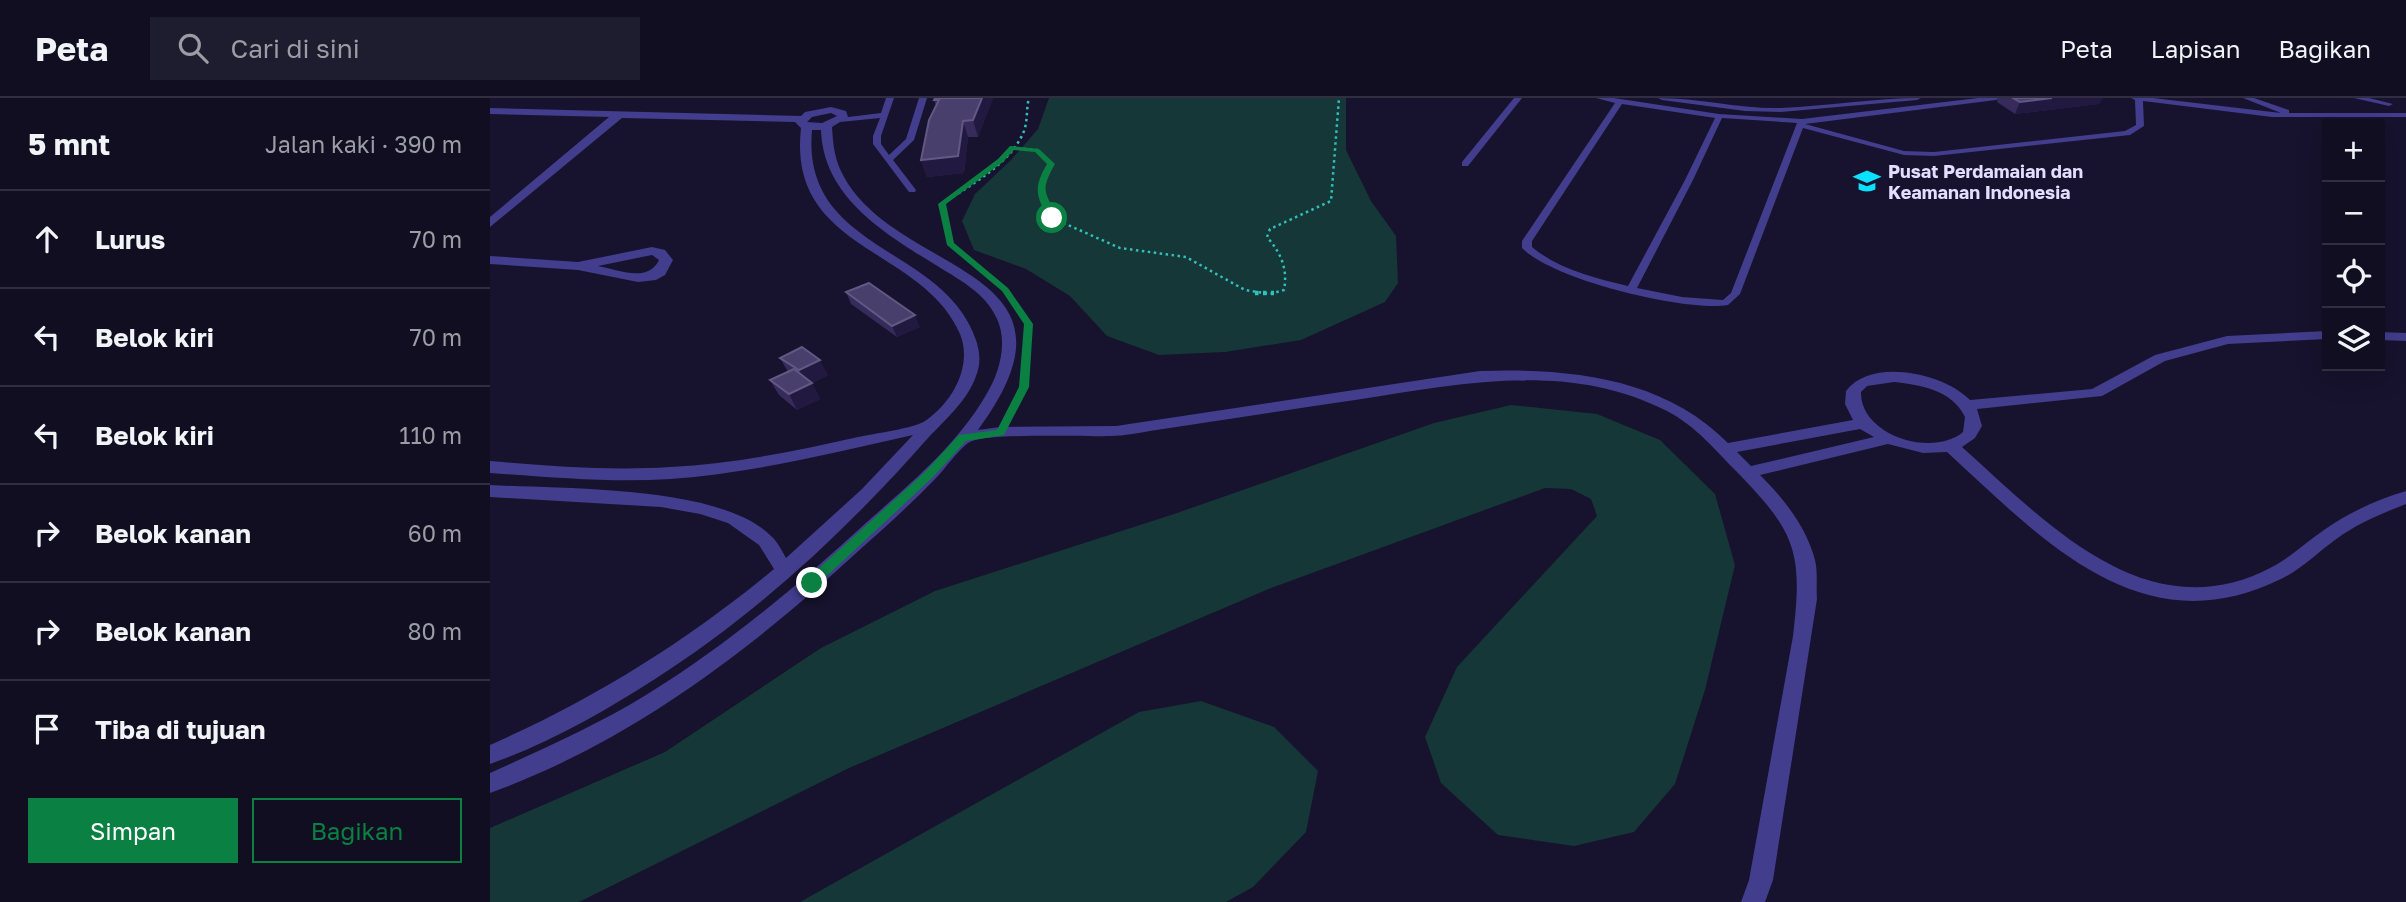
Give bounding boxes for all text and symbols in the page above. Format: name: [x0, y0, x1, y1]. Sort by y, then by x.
search box: [150, 17, 640, 80]
text: Peta: [35, 29, 108, 68]
icon: search: [174, 29, 212, 67]
text: Cari di sini: [230, 33, 360, 64]
text: Peta: [2060, 34, 2113, 63]
text: Lapisan: [2151, 34, 2241, 63]
text: Bagikan: [2279, 34, 2371, 63]
map controls: [2322, 119, 2385, 371]
button: +: [2322, 119, 2385, 182]
text: 5 mnt: [28, 126, 110, 162]
text: Jalan kaki · 390 m: [265, 130, 462, 158]
place label: Pusat Perdamaian dan Keamanan Indonesia: [1888, 160, 2083, 203]
school or university icon: Pusat Perdamaian dan Keamanan Indonesia: [1852, 166, 1882, 196]
button: −: [2322, 182, 2385, 245]
route start: [1036, 202, 1067, 233]
icon: ahead: [28, 220, 66, 258]
text: Lurus: [95, 224, 165, 255]
text: 70 m: [409, 225, 462, 253]
button: locate: [2322, 245, 2385, 308]
button: layers: [2322, 308, 2385, 371]
icon: left: [28, 318, 66, 356]
text: Belok kiri: [95, 322, 214, 353]
text: 70 m: [409, 323, 462, 351]
icon: left: [28, 416, 66, 454]
text: Belok kiri: [95, 420, 214, 451]
text: 110 m: [399, 421, 462, 449]
icon: right: [28, 514, 66, 552]
text: Belok kanan: [95, 518, 251, 549]
text: 60 m: [408, 519, 462, 547]
route end: [796, 567, 827, 598]
icon: right: [28, 612, 66, 650]
text: Belok kanan: [95, 616, 251, 647]
text: 80 m: [408, 617, 462, 645]
icon: arrive: [28, 710, 66, 748]
text: Tiba di tujuan: [95, 714, 265, 745]
button: Simpan: [28, 798, 238, 863]
button: Bagikan: [252, 798, 462, 863]

